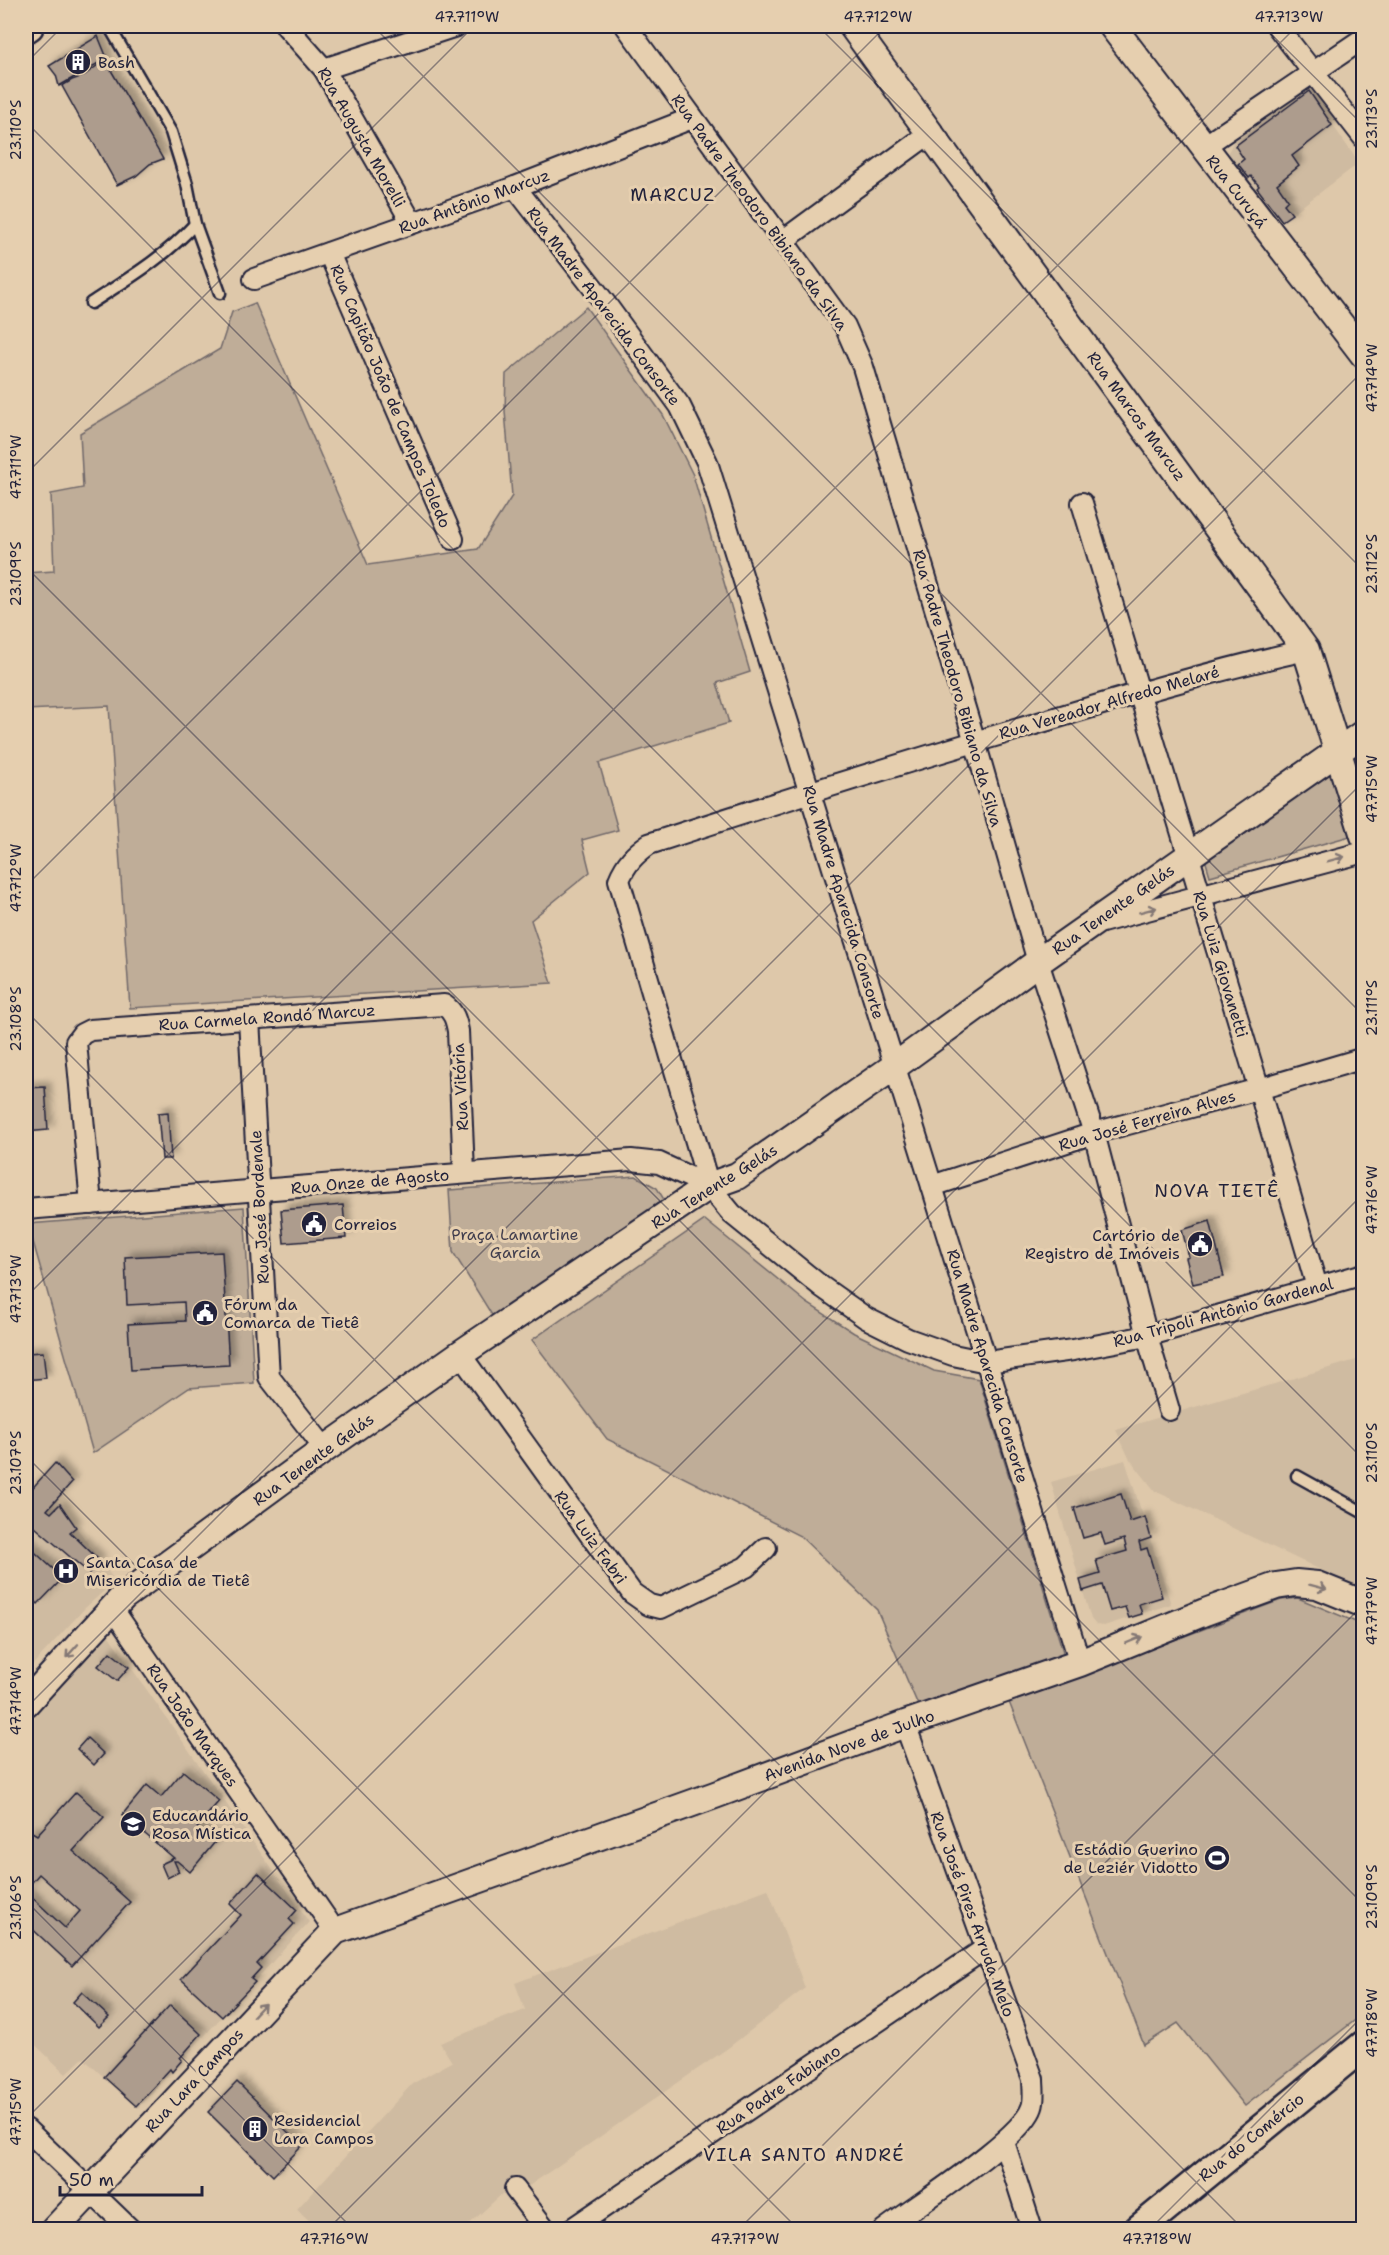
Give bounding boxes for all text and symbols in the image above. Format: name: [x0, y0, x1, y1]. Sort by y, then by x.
text: 47.711°W: [435, 7, 499, 27]
text: 47.712°W: [844, 7, 912, 27]
text: 47.713°W: [1255, 7, 1323, 27]
building icon: Bash: [63, 47, 93, 77]
place label: Bash: [98, 52, 135, 73]
street label: Rua Augusta Morelli: [313, 63, 410, 211]
text: 23.113°S: [1362, 89, 1382, 149]
street label: Rua Padre Theodoro Bibiano da Silva: [667, 90, 853, 335]
text: 23.110°S: [6, 100, 26, 160]
street label: Rua Curuçá: [1201, 150, 1272, 232]
street label: Rua Antônio Marcuz: [396, 164, 553, 239]
district label: MARCUZ: [630, 183, 716, 207]
street label: Rua Madre Aparecida Consorte: [522, 203, 685, 410]
street label: Rua Capitão João de Campos Toledo: [325, 261, 456, 531]
text: 47.714°W: [1362, 343, 1382, 413]
street label: Rua Marcos Marcuz: [1082, 347, 1191, 485]
text: 47.711°W: [6, 435, 26, 499]
text: 23.112°S: [1362, 534, 1382, 594]
text: 23.109°S: [6, 541, 26, 607]
street label: Rua Padre Theodoro Bibiano da Silva: [908, 547, 1007, 829]
street label: Rua Vereador Alfredo Melaré: [997, 661, 1222, 744]
text: 47.715°W: [1362, 755, 1382, 823]
street label: Rua Madre Aparecida Consorte: [798, 783, 889, 1022]
text: 47.712°W: [6, 844, 26, 912]
one-way arrow: [1326, 853, 1345, 864]
street label: Rua Tenente Gelás: [1048, 859, 1179, 960]
street label: Rua Luiz Giovanetti: [1188, 888, 1253, 1040]
one-way arrow: [1138, 904, 1157, 915]
text: 23.111°S: [1362, 980, 1382, 1036]
text: 23.108°S: [6, 986, 26, 1052]
street label: Rua Carmela Rondó Marcuz: [158, 999, 376, 1036]
street label: Rua Vitória: [448, 1043, 473, 1131]
street label: Rua José Ferreira Alves: [1056, 1085, 1238, 1156]
street label: Rua José Bordenale: [245, 1129, 274, 1285]
street label: Rua Tenente Gelás: [647, 1139, 781, 1234]
street label: Rua Onze de Agosto: [290, 1164, 450, 1199]
text: 47.716°W: [1362, 1165, 1382, 1235]
district label: NOVA TIETÊ: [1154, 1179, 1280, 1203]
public building icon: Correios: [299, 1209, 329, 1239]
place label: Correios: [334, 1214, 397, 1235]
park label: Praça Lamartine Garcia: [451, 1224, 579, 1263]
place label: Cartório de Registro de Imóveis: [1025, 1225, 1180, 1264]
public building icon: Cartório de Registro de Imóveis: [1185, 1229, 1215, 1259]
street label: Rua Madre Aparecida Consorte: [942, 1247, 1033, 1486]
text: 47.713°W: [6, 1255, 26, 1323]
street label: Rua Tripoli Antônio Gardenal: [1111, 1273, 1336, 1352]
place label: Fórum da Comarca de Tietê: [224, 1294, 359, 1333]
public building icon: Fórum da Comarca de Tietê: [190, 1298, 220, 1328]
street label: Rua Tenente Gelás: [248, 1408, 378, 1511]
text: 23.110°S: [1362, 1423, 1382, 1483]
text: 23.107°S: [6, 1431, 26, 1495]
street label: Rua Luiz Fabri: [550, 1486, 632, 1588]
place label: Santa Casa de Misericórdia de Tietê: [86, 1552, 250, 1591]
hospital icon: Santa Casa de Misericórdia de Tietê: [51, 1556, 81, 1586]
text: 47.717°W: [1362, 1577, 1382, 1645]
one-way arrow: [1308, 1582, 1327, 1593]
one-way arrow: [1124, 1634, 1142, 1645]
one-way arrow: [65, 1643, 79, 1658]
street label: Rua João Marques: [142, 1659, 243, 1791]
text: 47.714°W: [6, 1666, 26, 1736]
street label: Avenida Nove de Julho: [761, 1705, 937, 1786]
place label: Educandário Rosa Mística: [152, 1805, 251, 1844]
street label: Rua José Pires Arruda Melo: [925, 1808, 1020, 2020]
school or university icon: Educandário Rosa Mística: [118, 1809, 148, 1839]
place label: Estádio Guerino de Leziér Vidotto: [1064, 1839, 1198, 1878]
sports icon: Estádio Guerino de Leziér Vidotto: [1202, 1843, 1232, 1873]
text: 23.109°S: [1362, 1864, 1382, 1930]
text: 23.106°S: [6, 1875, 26, 1941]
text: 47.718°W: [1362, 1988, 1382, 2058]
one-way arrow: [252, 2003, 266, 2018]
street label: Rua Lara Campos: [141, 2024, 248, 2137]
street label: Rua Padre Fabiano: [712, 2040, 844, 2139]
text: 47.715°W: [6, 2078, 26, 2146]
street label: Rua do Comércio: [1194, 2088, 1308, 2186]
place label: Residencial Lara Campos: [274, 2110, 374, 2149]
building icon: Residencial Lara Campos: [240, 2114, 270, 2144]
district label: VILA SANTO ANDRÉ: [703, 2143, 905, 2167]
scale bar: [60, 2159, 202, 2197]
text: 50 m: [69, 2168, 114, 2192]
text: 47.716°W: [299, 2229, 369, 2249]
text: 47.717°W: [711, 2229, 779, 2249]
text: 47.718°W: [1122, 2229, 1192, 2249]

